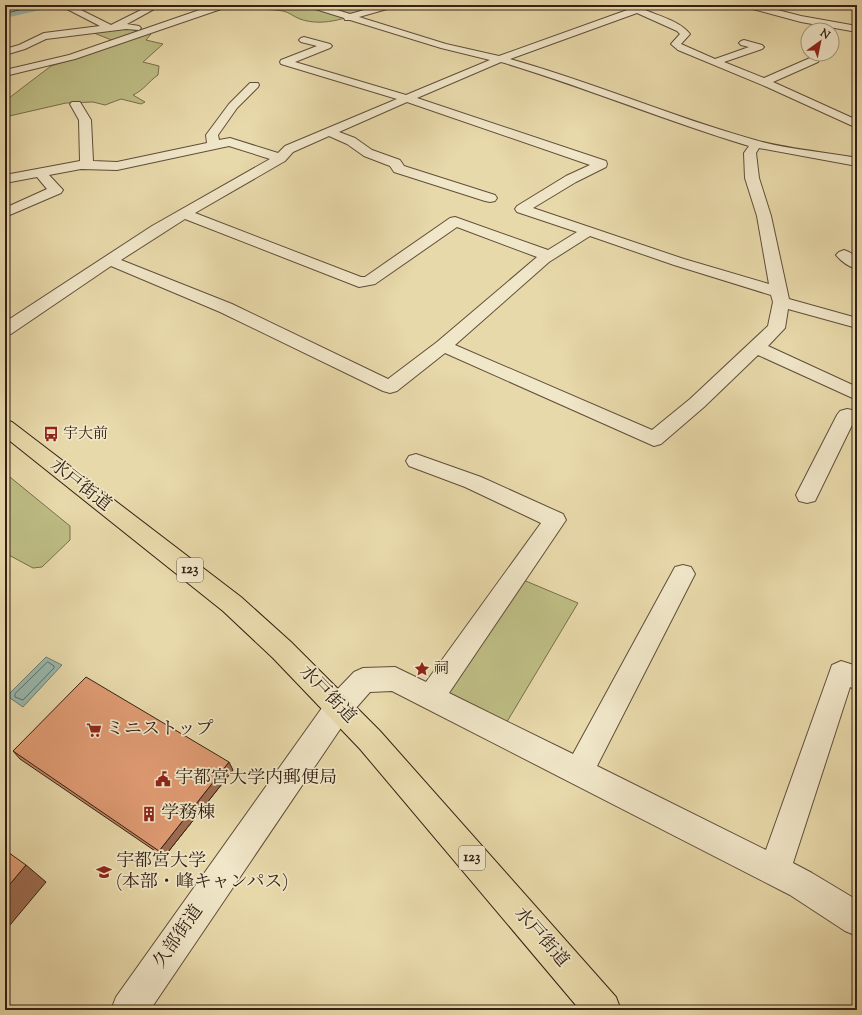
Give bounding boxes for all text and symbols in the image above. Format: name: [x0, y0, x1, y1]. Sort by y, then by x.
north arrow: [800, 22, 840, 62]
text: N: [816, 25, 833, 44]
place label: 宇大前: [63, 424, 108, 445]
bus stop icon: 宇大前: [42, 425, 60, 443]
street label: 水戸街道: [44, 454, 116, 518]
road number: 123: [177, 558, 203, 582]
place label: 祠: [434, 659, 449, 680]
street label: 水戸街道: [293, 660, 361, 730]
place icon: 祠: [413, 660, 431, 678]
place label: ミニストップ: [106, 717, 213, 743]
supermarket icon: ミニストップ: [85, 721, 103, 739]
place label: 宇都宮大学内郵便局: [175, 766, 337, 792]
public building icon: 宇都宮大学内郵便局: [154, 770, 172, 788]
place label: 学務棟: [161, 801, 215, 827]
building icon: 学務棟: [140, 805, 158, 823]
road number: 123: [459, 846, 485, 870]
place label: 宇都宮大学 (本部・峰キャンパス): [116, 849, 288, 896]
school or university icon: 宇都宮大学 (本部・峰キャンパス): [95, 863, 113, 881]
street label: 久部街道: [148, 900, 210, 974]
street label: 水戸街道: [508, 902, 574, 974]

